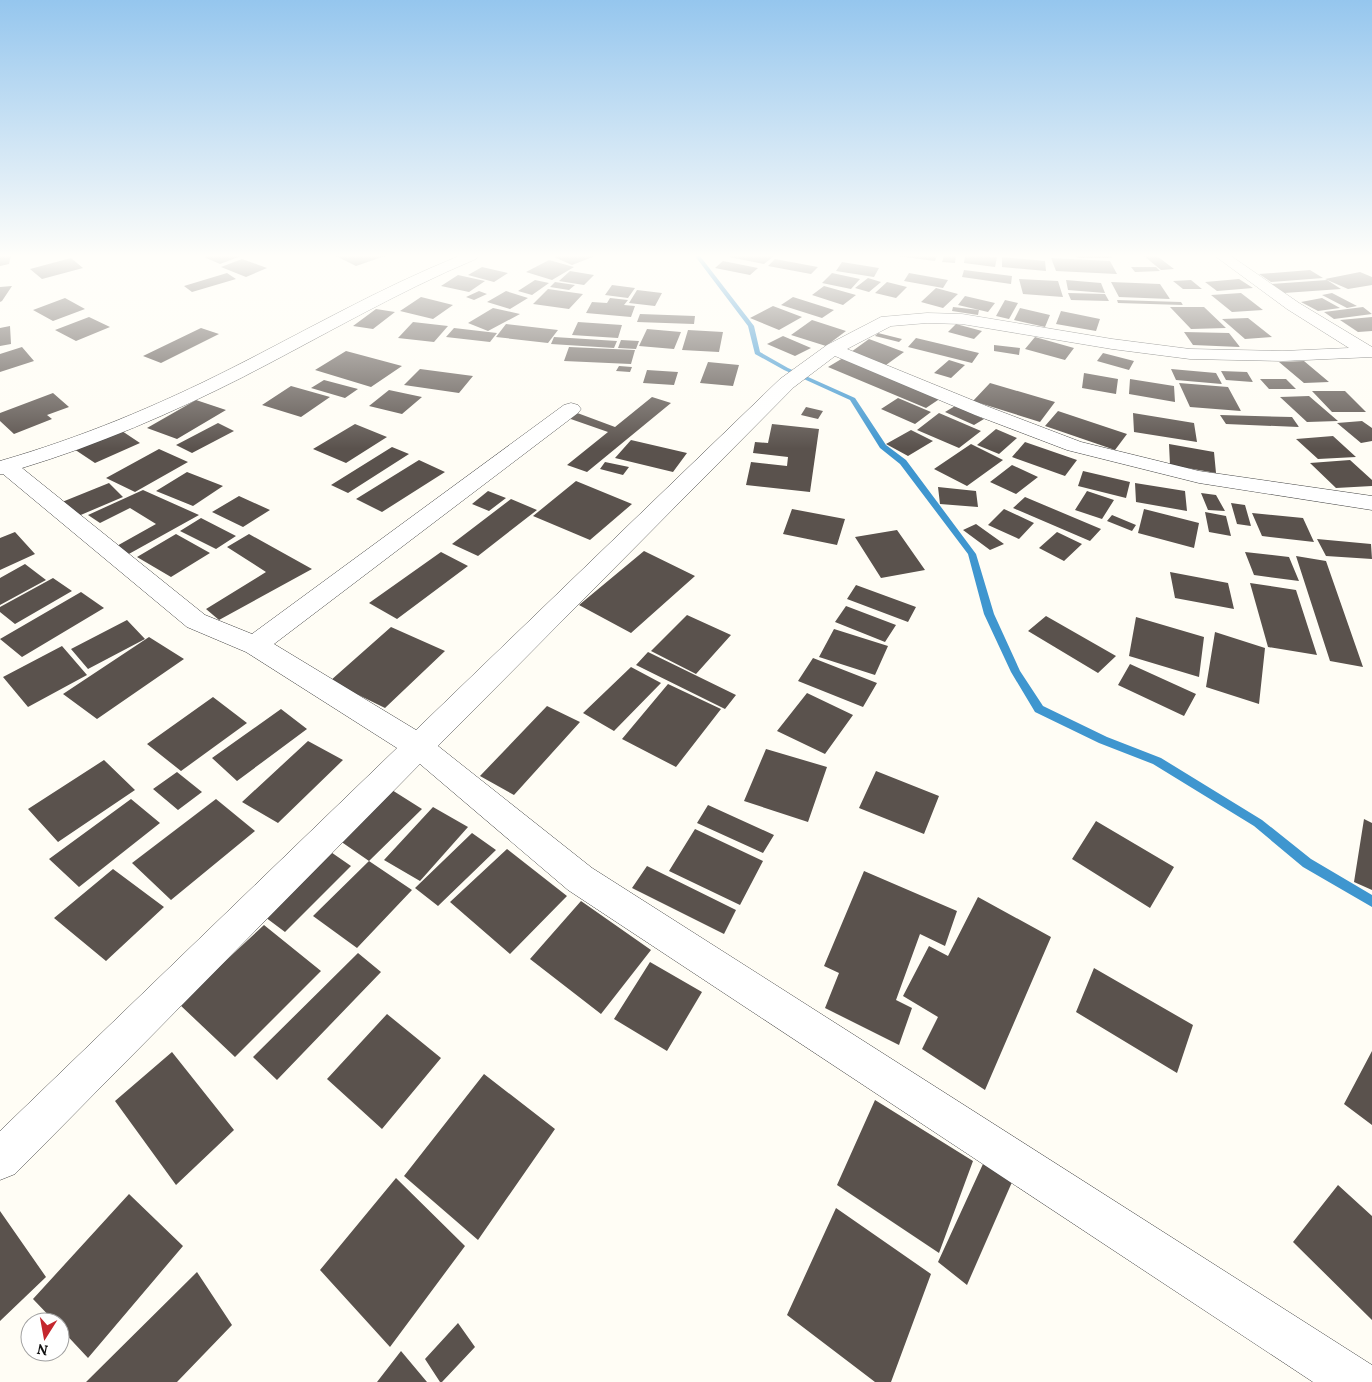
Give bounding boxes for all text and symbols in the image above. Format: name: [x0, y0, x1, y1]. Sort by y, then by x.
north arrow: [20, 1312, 70, 1362]
text: N: [35, 1340, 50, 1360]

